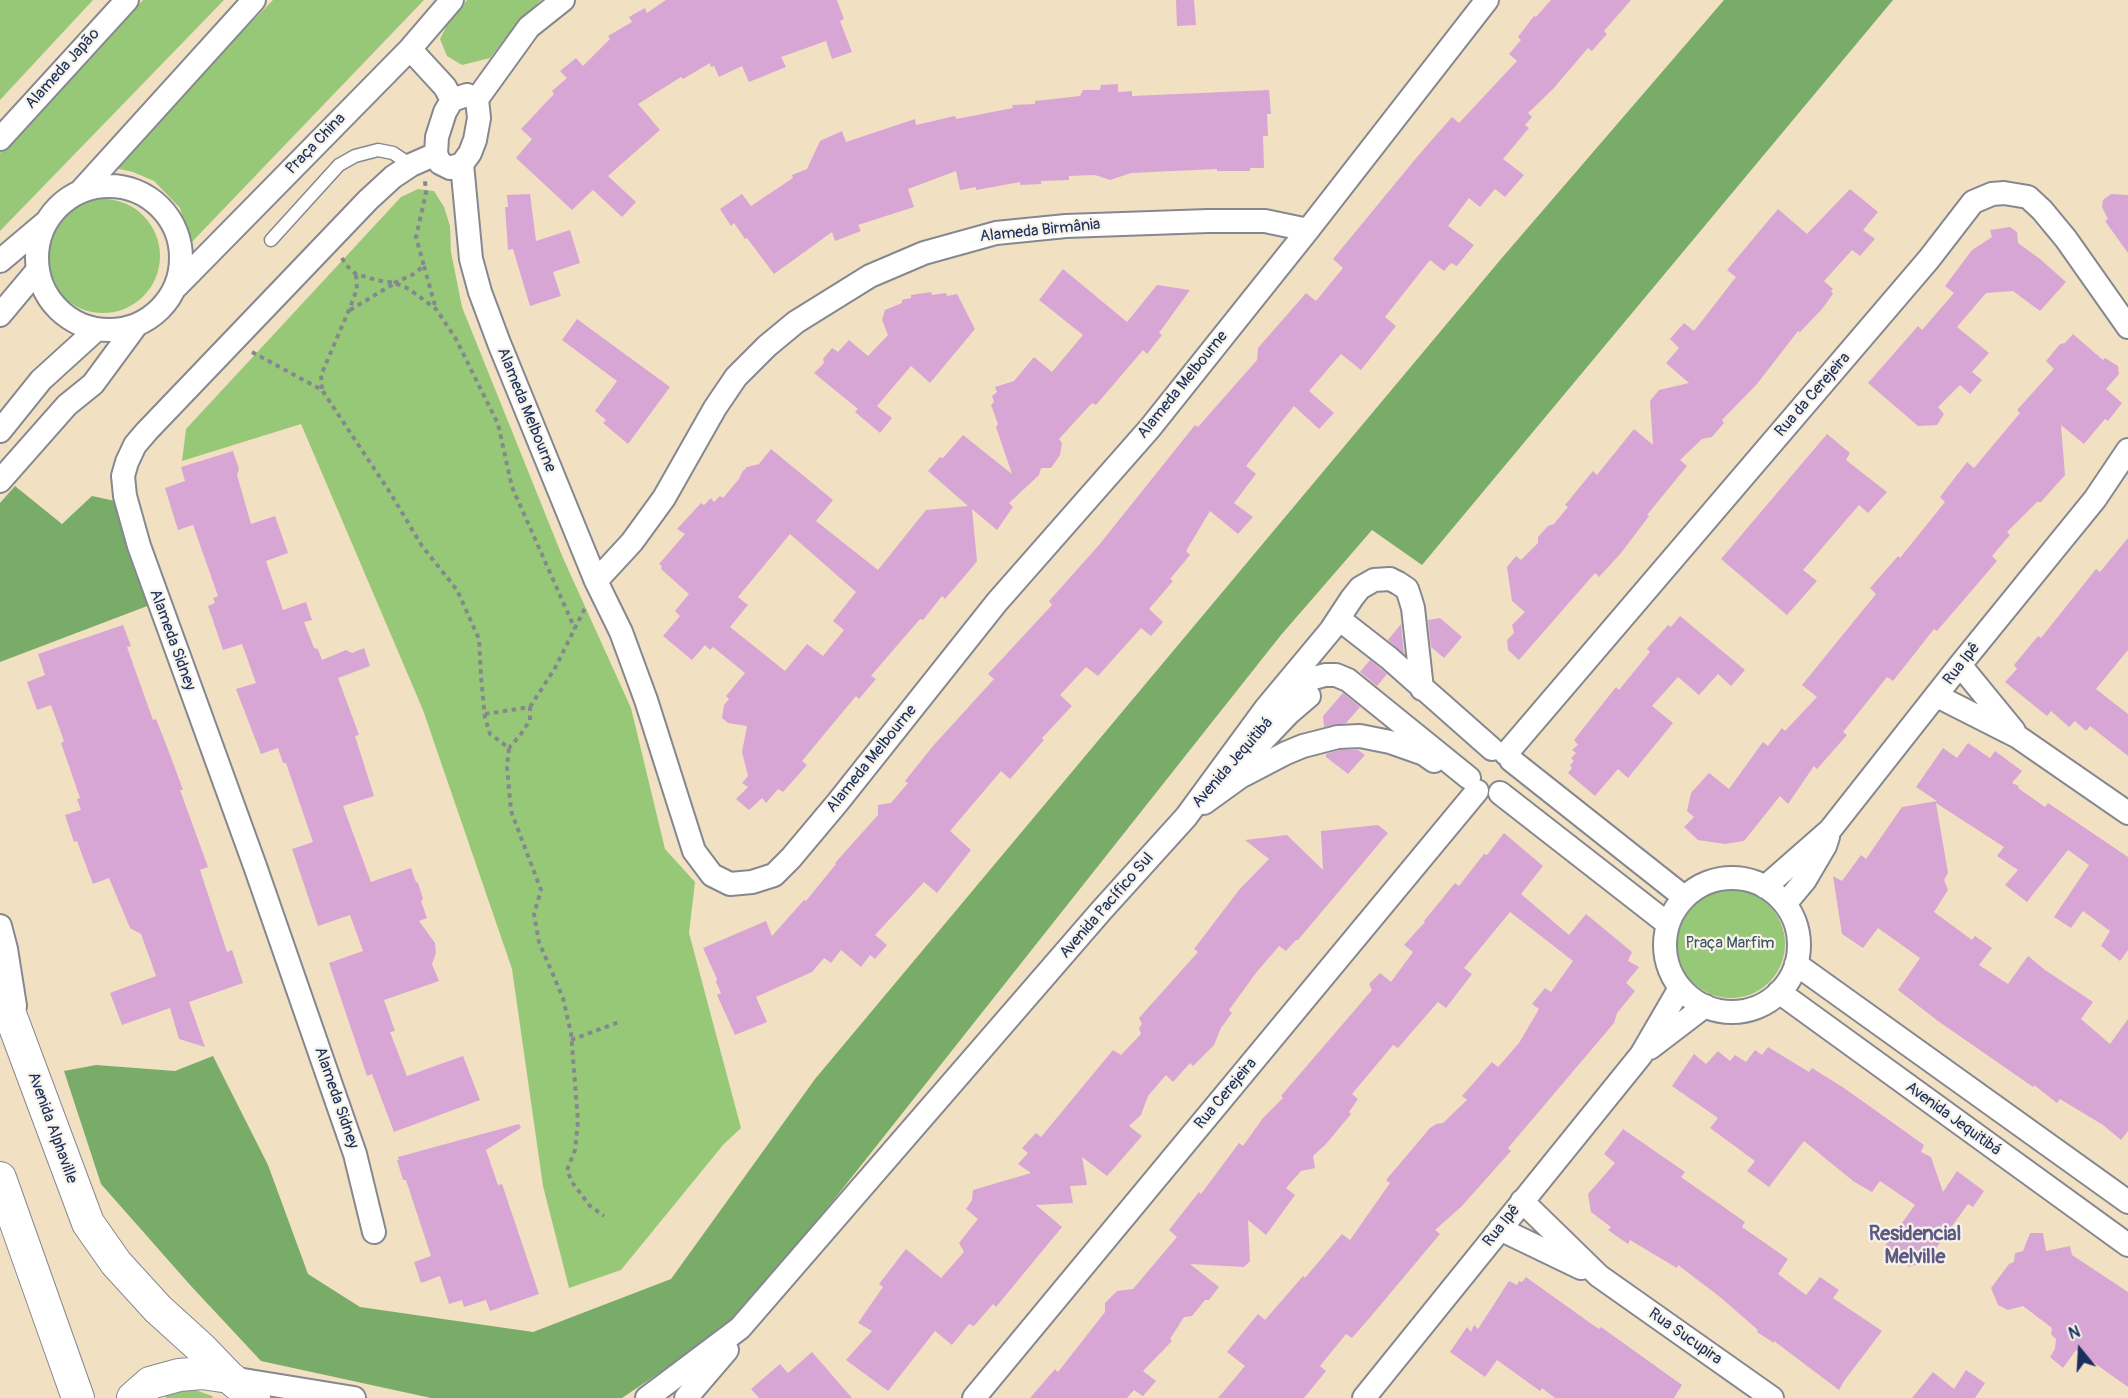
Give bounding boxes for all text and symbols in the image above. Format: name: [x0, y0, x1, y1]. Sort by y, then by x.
street label: Alameda Japão: [22, 25, 104, 113]
street label: Praça China: [282, 109, 350, 179]
street label: Alameda Birmânia: [979, 215, 1101, 247]
street label: Alameda Melbourne: [1134, 327, 1232, 443]
street label: Alameda Melbourne: [492, 345, 560, 475]
street label: Rua da Cerejeira: [1771, 349, 1855, 441]
street label: Alameda Sidney: [145, 587, 199, 693]
street label: Rua Ipê: [1939, 639, 1985, 689]
street label: Alameda Melbourne: [823, 701, 921, 817]
street label: Avenida Jequitibá: [1189, 714, 1277, 812]
street label: Avenida Pacífico Sul: [1056, 849, 1158, 963]
park label: Praça Marfim: [1685, 934, 1775, 954]
street label: Alameda Sidney: [310, 1045, 362, 1151]
street label: Rua Cerejeira: [1191, 1055, 1261, 1133]
street label: Avenida Alphaville: [23, 1070, 81, 1186]
street label: Avenida Jequitibá: [1901, 1078, 2005, 1160]
street label: Rua Ipê: [1479, 1201, 1525, 1251]
district label: Residencial Melville: [1869, 1223, 1961, 1270]
street label: Rua Sucupira: [1645, 1305, 1725, 1369]
north arrow: [2050, 1320, 2110, 1380]
text: N: [2066, 1322, 2083, 1344]

